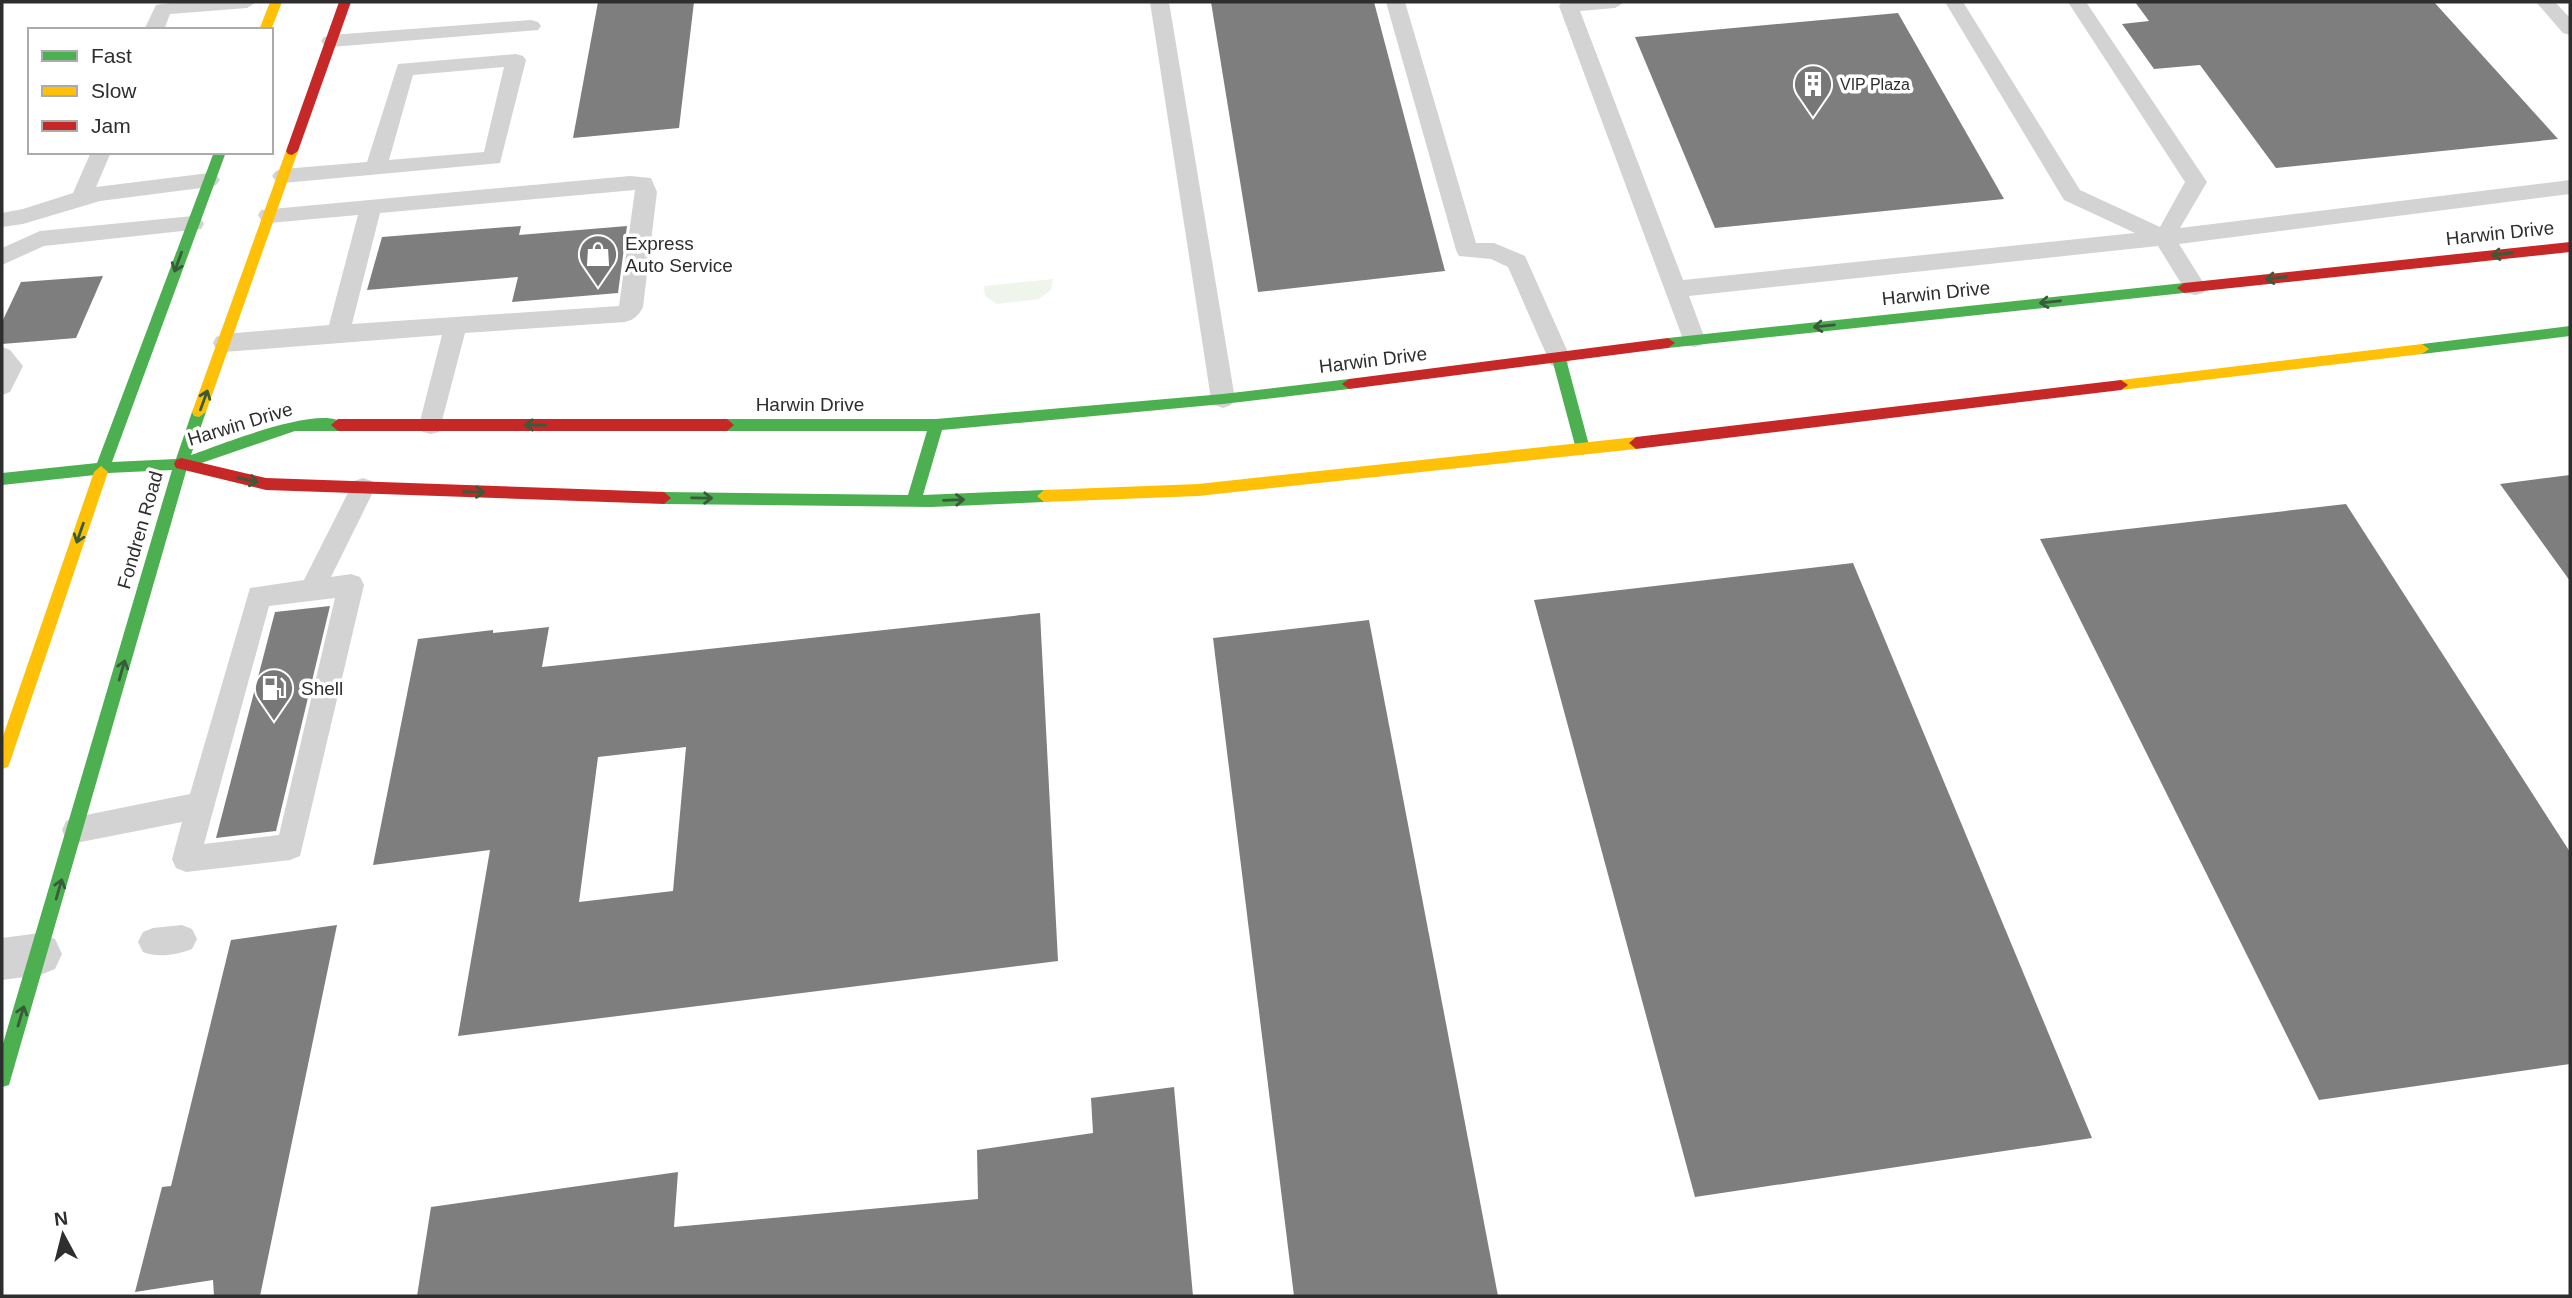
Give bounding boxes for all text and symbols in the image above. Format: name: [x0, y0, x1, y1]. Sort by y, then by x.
legend: [28, 28, 273, 154]
text: Fast: [91, 44, 132, 67]
building icon: VIP Plaza: [1792, 63, 1834, 118]
place label: VIP Plaza: [1840, 76, 1910, 93]
text: Slow: [91, 79, 137, 102]
text: Jam: [91, 114, 131, 137]
street label: Harwin Drive: [2445, 217, 2555, 249]
shop icon: Express Auto Service: [577, 233, 619, 288]
place label: Express Auto Service: [625, 233, 733, 276]
one-way arrow: [2492, 248, 2514, 261]
one-way arrow: [171, 251, 184, 273]
one-way arrow: [2265, 272, 2288, 285]
street label: Harwin Drive: [1881, 277, 1991, 309]
one-way arrow: [2039, 296, 2062, 309]
one-way arrow: [1813, 319, 1835, 332]
street label: Harwin Drive: [1318, 343, 1428, 377]
one-way arrow: [198, 389, 211, 411]
street label: Harwin Drive: [756, 394, 864, 415]
street label: Harwin Drive: [185, 398, 295, 450]
one-way arrow: [524, 418, 547, 432]
street label: Fondren Road: [113, 469, 167, 591]
one-way arrow: [236, 474, 259, 487]
one-way arrow: [463, 486, 486, 499]
one-way arrow: [690, 491, 713, 505]
one-way arrow: [942, 494, 965, 507]
one-way arrow: [73, 521, 85, 543]
one-way arrow: [116, 659, 129, 682]
fuel station icon: Shell: [253, 667, 295, 722]
place label: Shell: [301, 678, 343, 699]
one-way arrow: [54, 878, 67, 900]
one-way arrow: [16, 1006, 28, 1028]
north arrow: [28, 1200, 98, 1270]
text: N: [53, 1207, 69, 1230]

